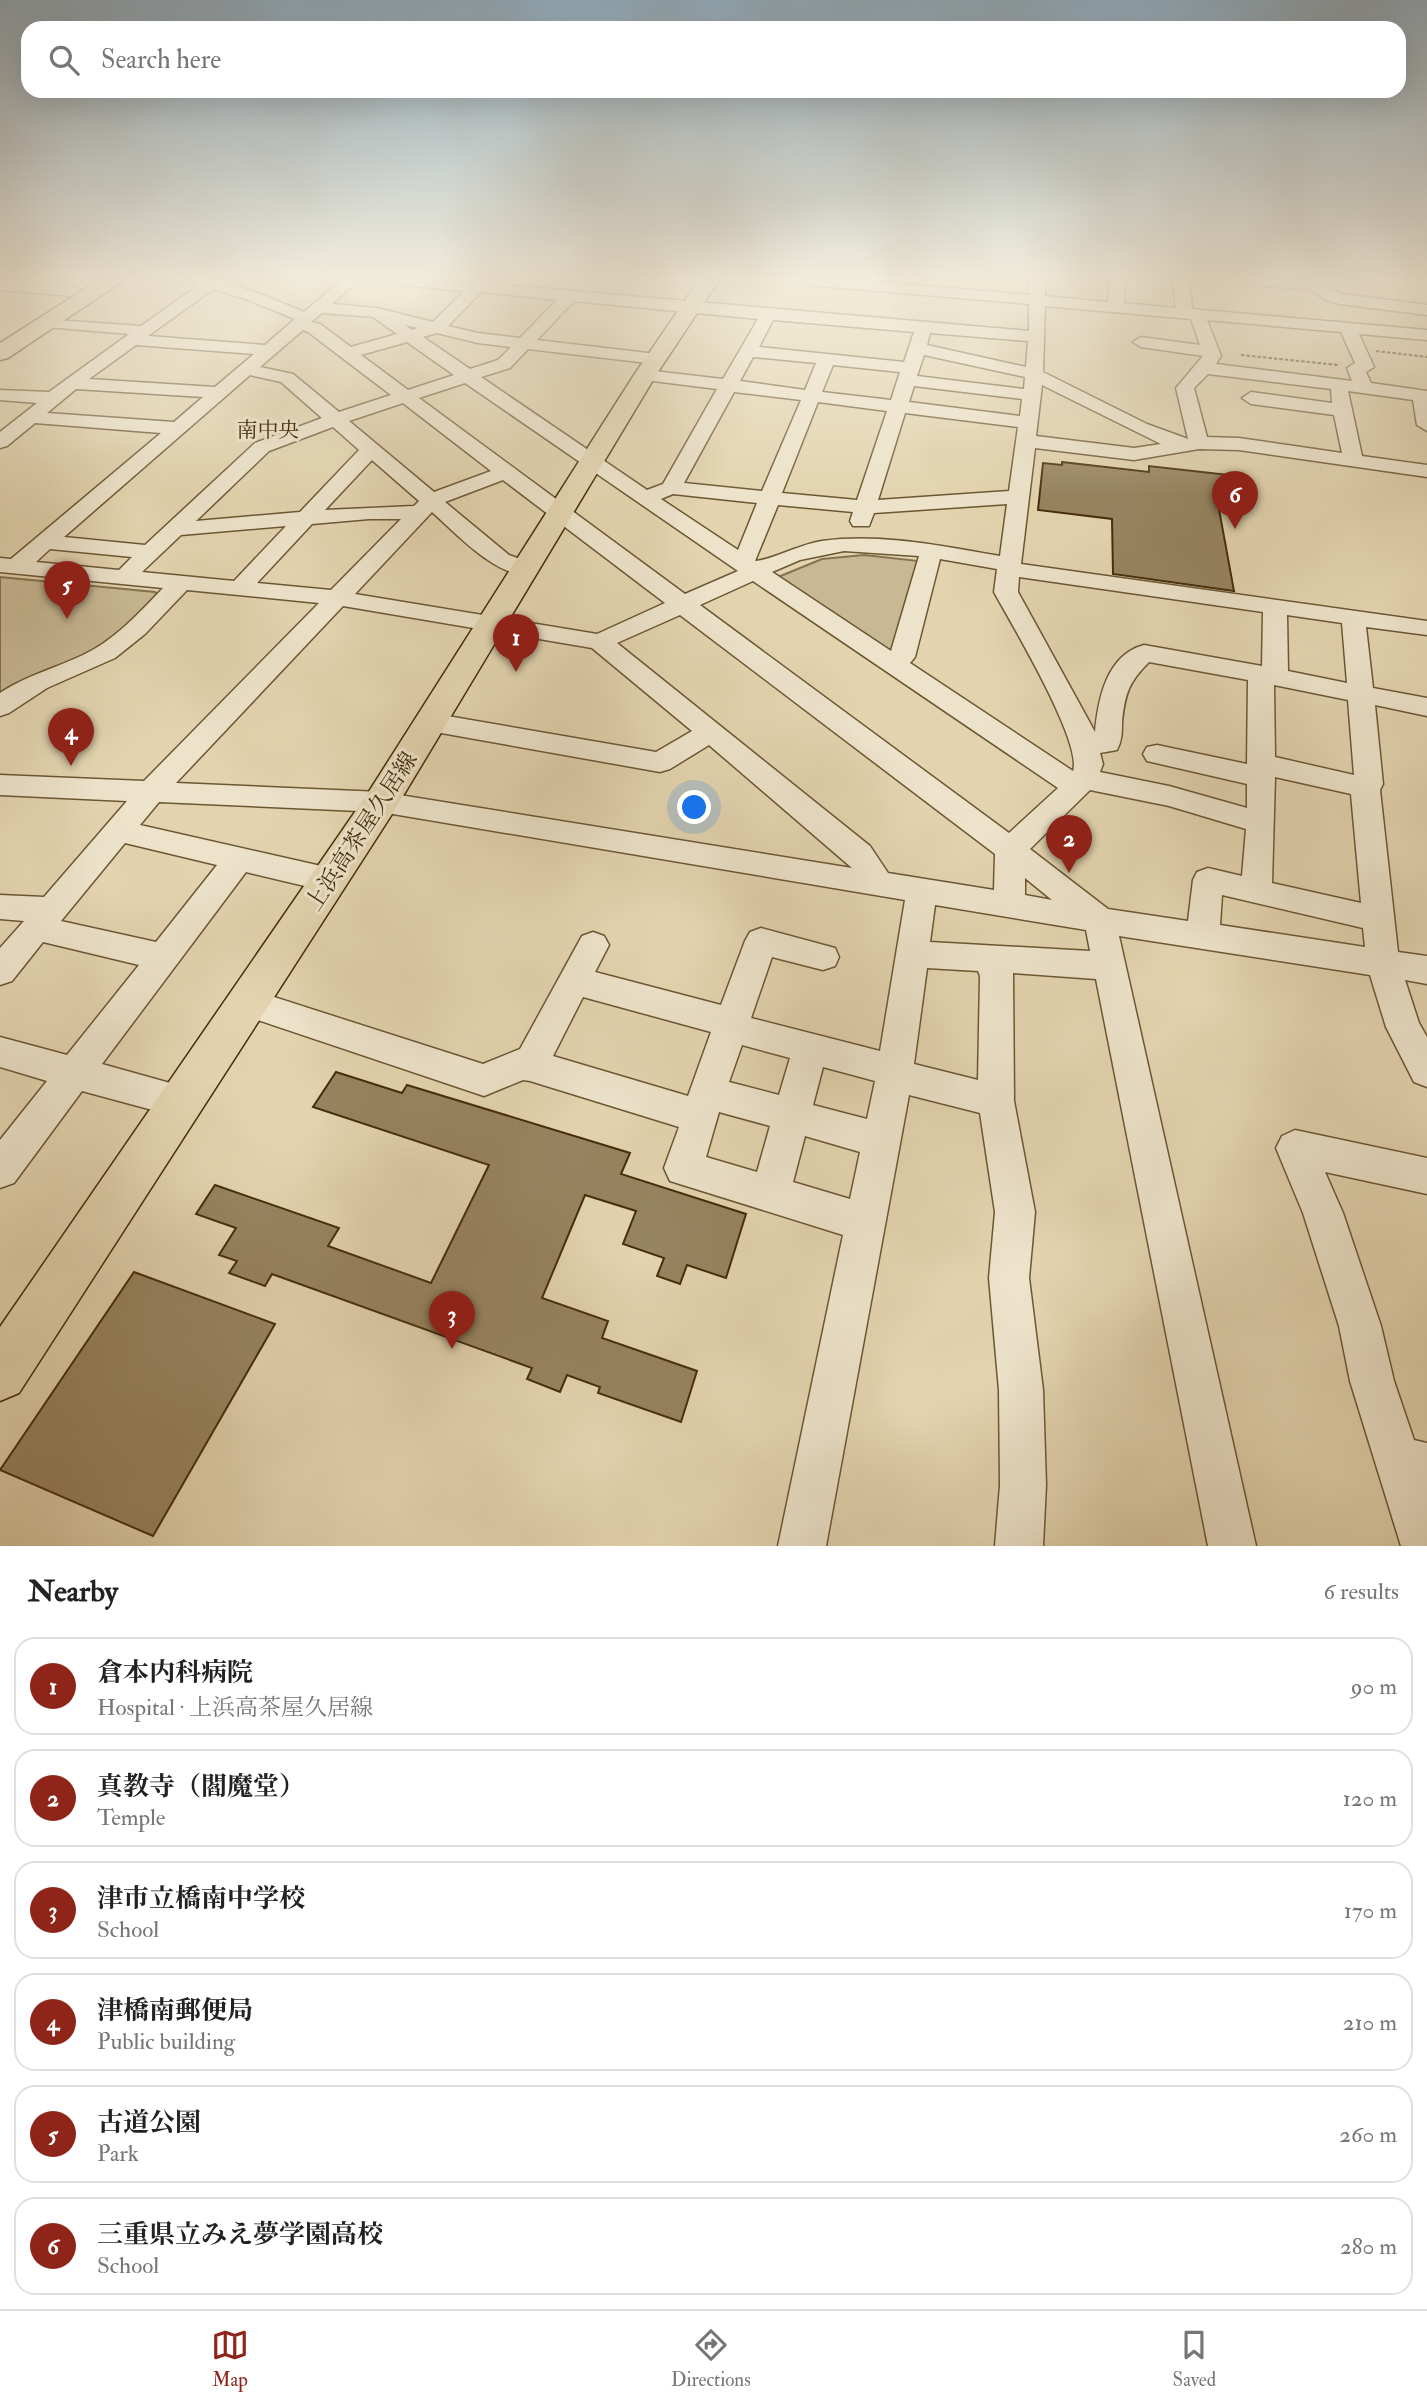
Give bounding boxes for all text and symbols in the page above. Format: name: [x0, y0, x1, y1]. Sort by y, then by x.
search box: [21, 21, 1406, 98]
icon: search: [45, 41, 83, 79]
text: Search here: [101, 44, 221, 76]
district label: 南中央: [237, 417, 300, 444]
pin: 6: [1212, 471, 1258, 529]
pin: 5: [44, 561, 90, 619]
pin: 1: [493, 614, 539, 672]
pin: 4: [48, 708, 94, 766]
street label: 上浜高茶屋久居線: [299, 746, 424, 916]
your location: [677, 790, 711, 824]
pin: 2: [1046, 815, 1092, 873]
pin: 3: [429, 1291, 475, 1349]
text: Nearby: [28, 1573, 118, 1610]
text: 6 results: [1324, 1577, 1399, 1606]
text: 倉本内科病院: [97, 1657, 253, 1689]
text: 1: [49, 1672, 57, 1701]
text: 90 m: [1351, 1672, 1397, 1701]
text: Hospital · 上浜高茶屋久居線: [97, 1693, 373, 1722]
text: 真教寺（閻魔堂）: [97, 1771, 305, 1803]
text: 2: [47, 1784, 59, 1813]
text: 120 m: [1343, 1784, 1397, 1813]
text: Temple: [97, 1803, 165, 1832]
text: 津市立橋南中学校: [97, 1883, 305, 1915]
text: 3: [49, 1896, 57, 1925]
text: 170 m: [1344, 1896, 1397, 1925]
text: School: [97, 1915, 159, 1944]
text: 津橋南郵便局: [97, 1995, 253, 2027]
text: 4: [47, 2008, 59, 2037]
text: 210 m: [1343, 2008, 1397, 2037]
text: Public building: [97, 2027, 235, 2056]
text: 古道公園: [97, 2107, 201, 2139]
text: 5: [48, 2120, 58, 2149]
text: 260 m: [1339, 2120, 1397, 2149]
text: Park: [97, 2139, 139, 2168]
text: 三重県立みえ夢学園高校: [97, 2219, 383, 2251]
text: 6: [47, 2232, 59, 2261]
text: 280 m: [1340, 2232, 1397, 2261]
text: School: [97, 2251, 159, 2280]
tab: Map: [211, 2326, 249, 2392]
tab: Directions: [671, 2326, 751, 2392]
tab: Saved: [1173, 2326, 1216, 2392]

